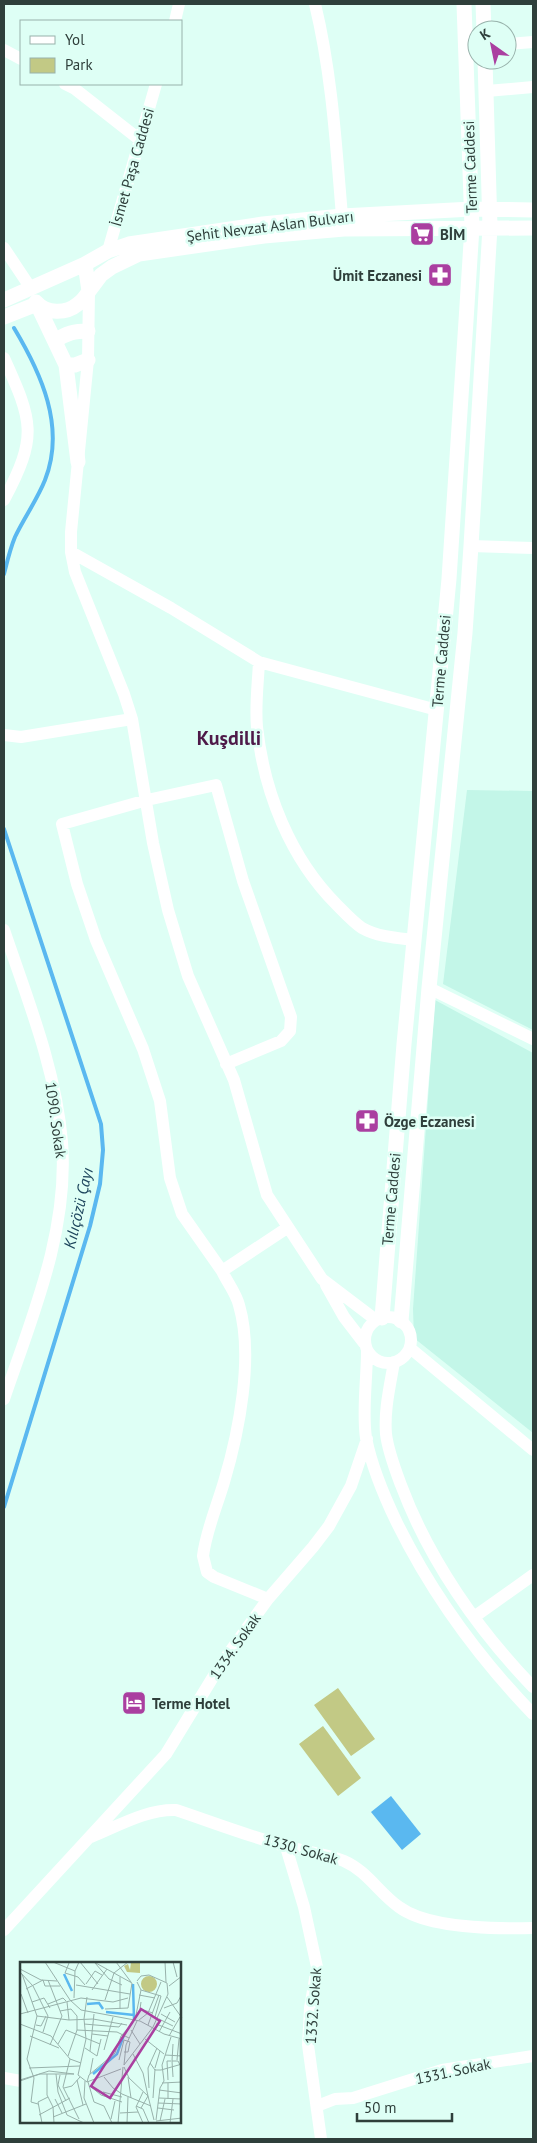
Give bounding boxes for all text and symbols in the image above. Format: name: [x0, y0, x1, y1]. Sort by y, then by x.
legend: [20, 20, 182, 85]
north arrow: [467, 20, 517, 70]
text: K: [476, 24, 494, 44]
text: Yol: [65, 30, 85, 49]
text: Park: [65, 55, 93, 74]
street label: İsmet Paşa Caddesi: [106, 106, 158, 228]
street label: Terme Caddesi: [459, 120, 481, 214]
street label: Şehit Nevzat Aslan Bulvarı: [185, 206, 355, 246]
supermarket icon: BİM: [409, 221, 435, 247]
place label: BİM: [440, 225, 465, 244]
pharmacy icon: Ümit Eczanesi: [427, 262, 453, 288]
place label: Ümit Eczanesi: [333, 266, 422, 285]
street label: Terme Caddesi: [427, 614, 455, 708]
district label: Kuşdilli: [197, 725, 261, 751]
street label: 1090. Sokak: [41, 1081, 71, 1160]
pharmacy icon: Özge Eczanesi: [354, 1108, 380, 1134]
place label: Özge Eczanesi: [384, 1112, 475, 1131]
street label: Terme Caddesi: [377, 1152, 405, 1246]
water label: Kılıçözü Çayı: [59, 1166, 97, 1250]
street label: 1334. Sokak: [205, 1609, 265, 1683]
hotel icon: Terme Hotel: [121, 1690, 147, 1716]
place label: Terme Hotel: [152, 1694, 231, 1713]
street label: 1330. Sokak: [262, 1829, 341, 1869]
inset map: [20, 1962, 181, 2123]
street label: 1332. Sokak: [301, 1966, 325, 2045]
street label: 1331. Sokak: [414, 2054, 493, 2088]
scale bar: [357, 2090, 452, 2122]
text: 50 m: [364, 2098, 397, 2117]

